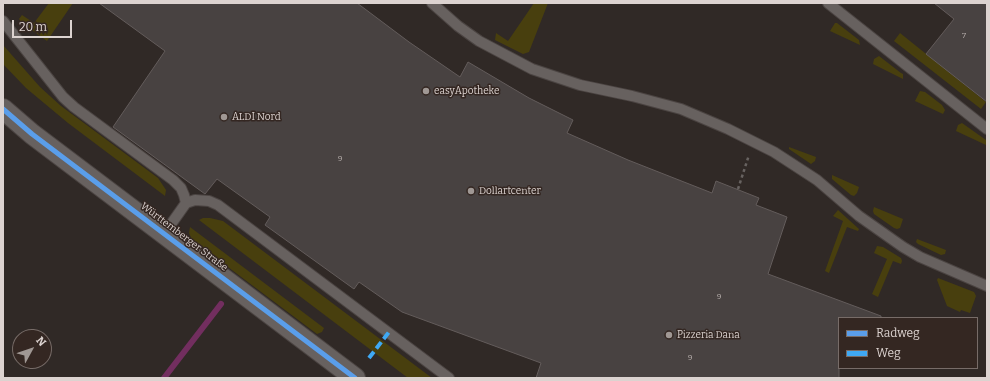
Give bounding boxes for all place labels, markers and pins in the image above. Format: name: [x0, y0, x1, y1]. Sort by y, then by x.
place label: easyApotheke: [434, 85, 499, 97]
marker: easyApotheke: [421, 86, 431, 96]
place label: ALDI Nord: [232, 111, 281, 123]
marker: ALDI Nord: [219, 112, 229, 122]
place label: Dollartcenter: [479, 185, 541, 197]
marker: Dollartcenter: [466, 186, 476, 196]
place label: Pizzeria Dana: [677, 329, 740, 341]
marker: Pizzeria Dana: [664, 330, 674, 340]

